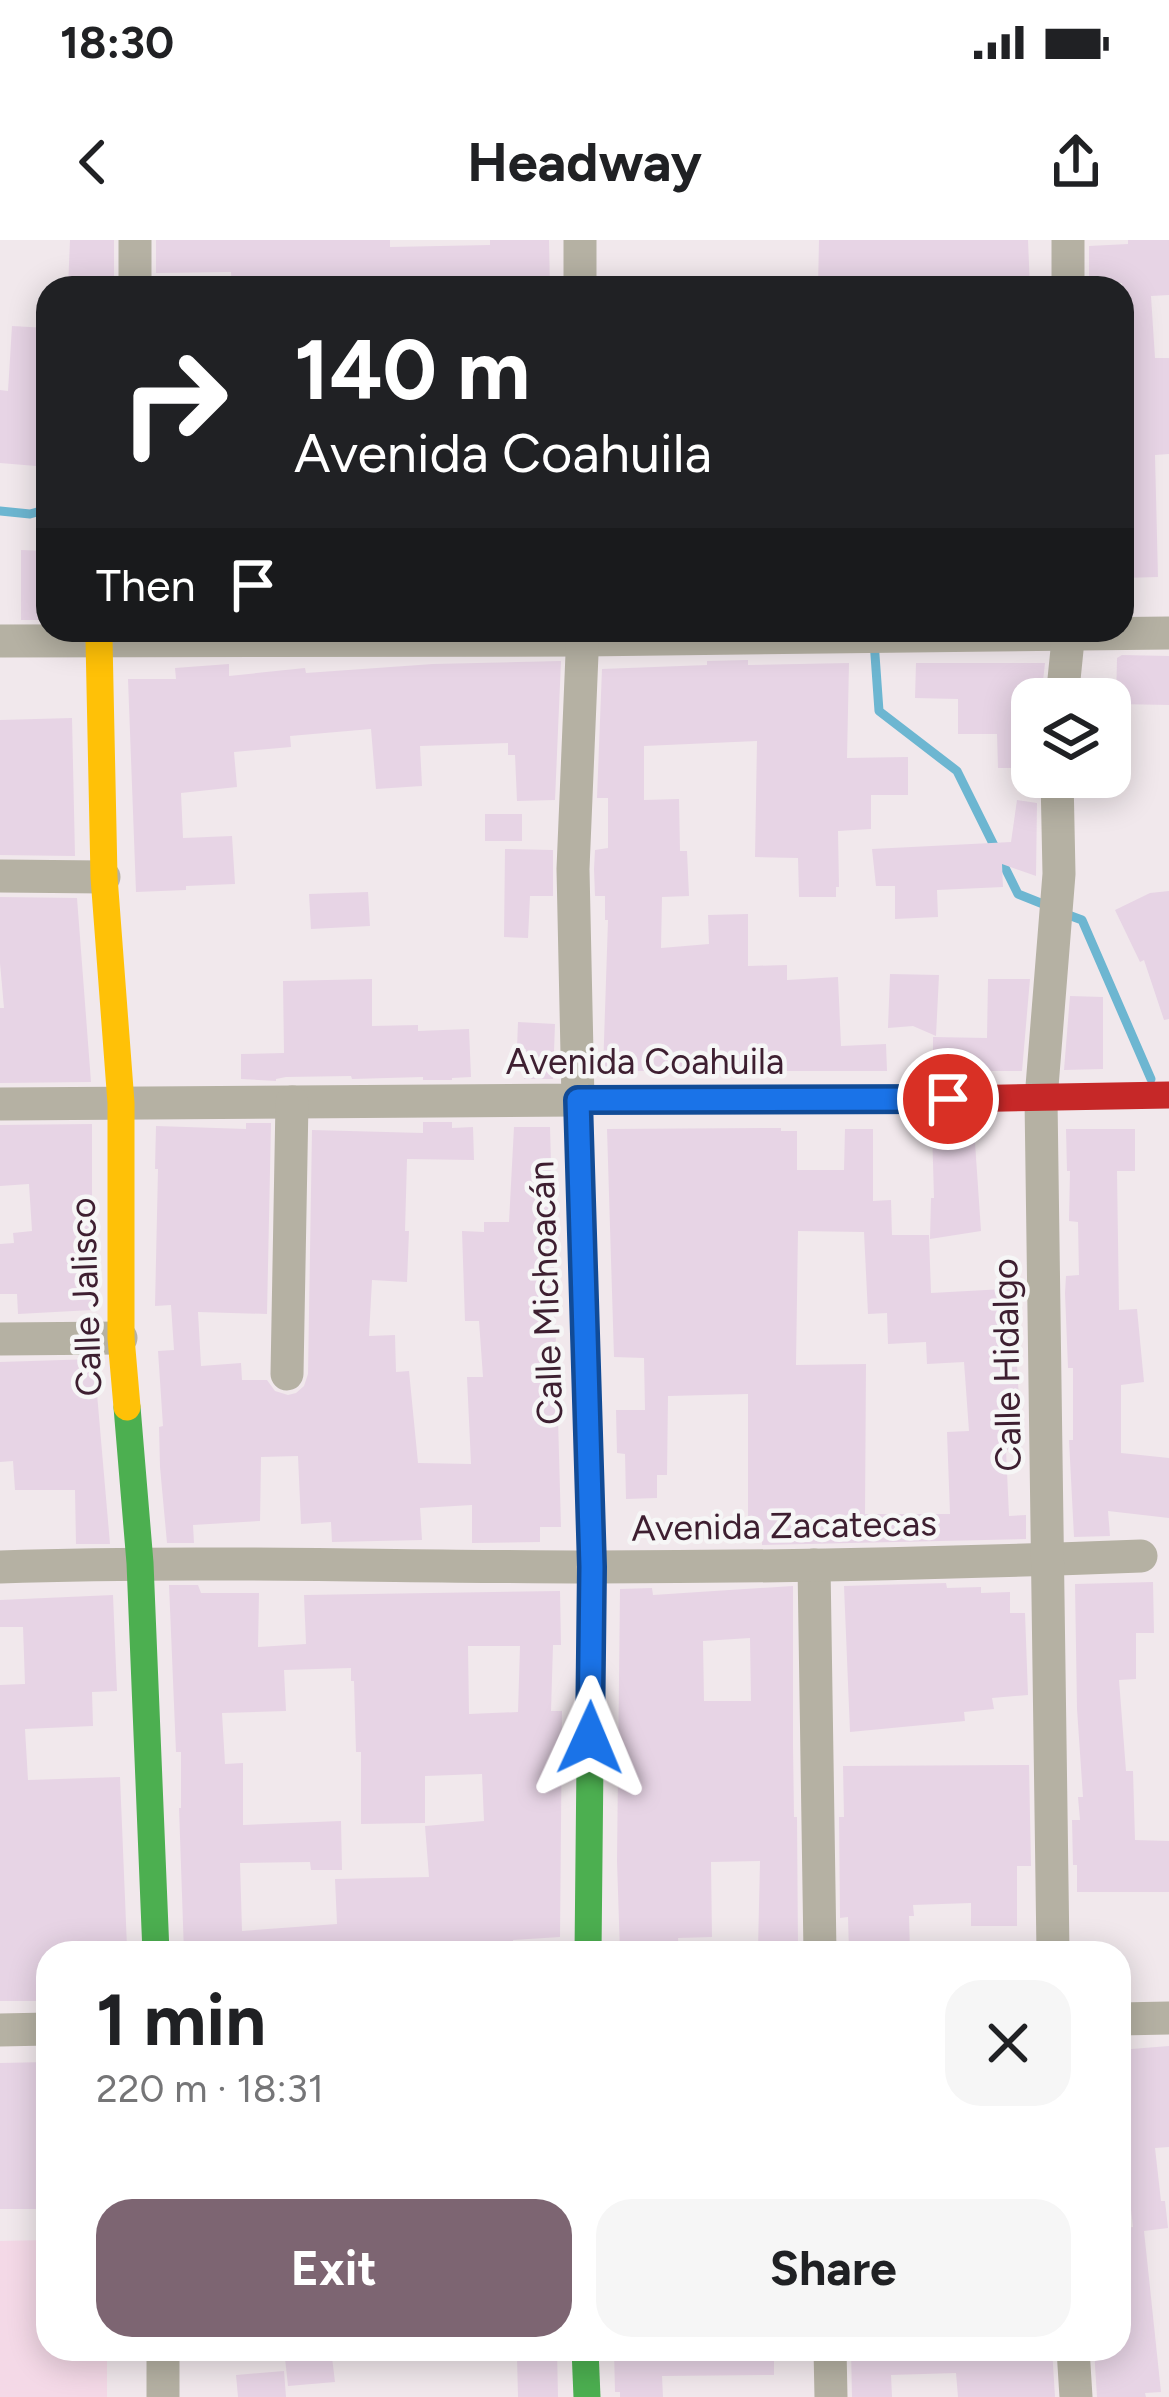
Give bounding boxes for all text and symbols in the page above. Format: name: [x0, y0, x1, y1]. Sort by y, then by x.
text: 18:30: [60, 15, 174, 69]
icon: back: [60, 129, 126, 195]
icon: share: [1043, 129, 1109, 195]
text: Headway: [467, 130, 702, 195]
text: 140 m: [294, 319, 530, 420]
icon: right: [96, 324, 252, 480]
text: Avenida Coahuila: [294, 421, 712, 486]
icon: arrive: [220, 552, 286, 618]
text: Then: [96, 558, 196, 612]
map controls: [1011, 678, 1131, 798]
button: layers: [1011, 678, 1131, 798]
street label: Avenida Coahuila: [506, 1040, 784, 1083]
pin: [897, 1048, 999, 1150]
icon: arrive: [915, 1066, 981, 1132]
street label: Calle Michoacán: [519, 1160, 572, 1426]
street label: Calle Jalisco: [61, 1197, 110, 1397]
street label: Calle Hidalgo: [983, 1258, 1030, 1472]
street label: Avenida Zacatecas: [631, 1501, 937, 1550]
position arrow: [527, 1675, 653, 1801]
text: 1 min: [96, 1977, 266, 2063]
button: close: [945, 1980, 1071, 2106]
text: 220 m · 18:31: [96, 2065, 324, 2112]
button: Exit: [96, 2199, 572, 2337]
button: Share: [596, 2199, 1071, 2337]

